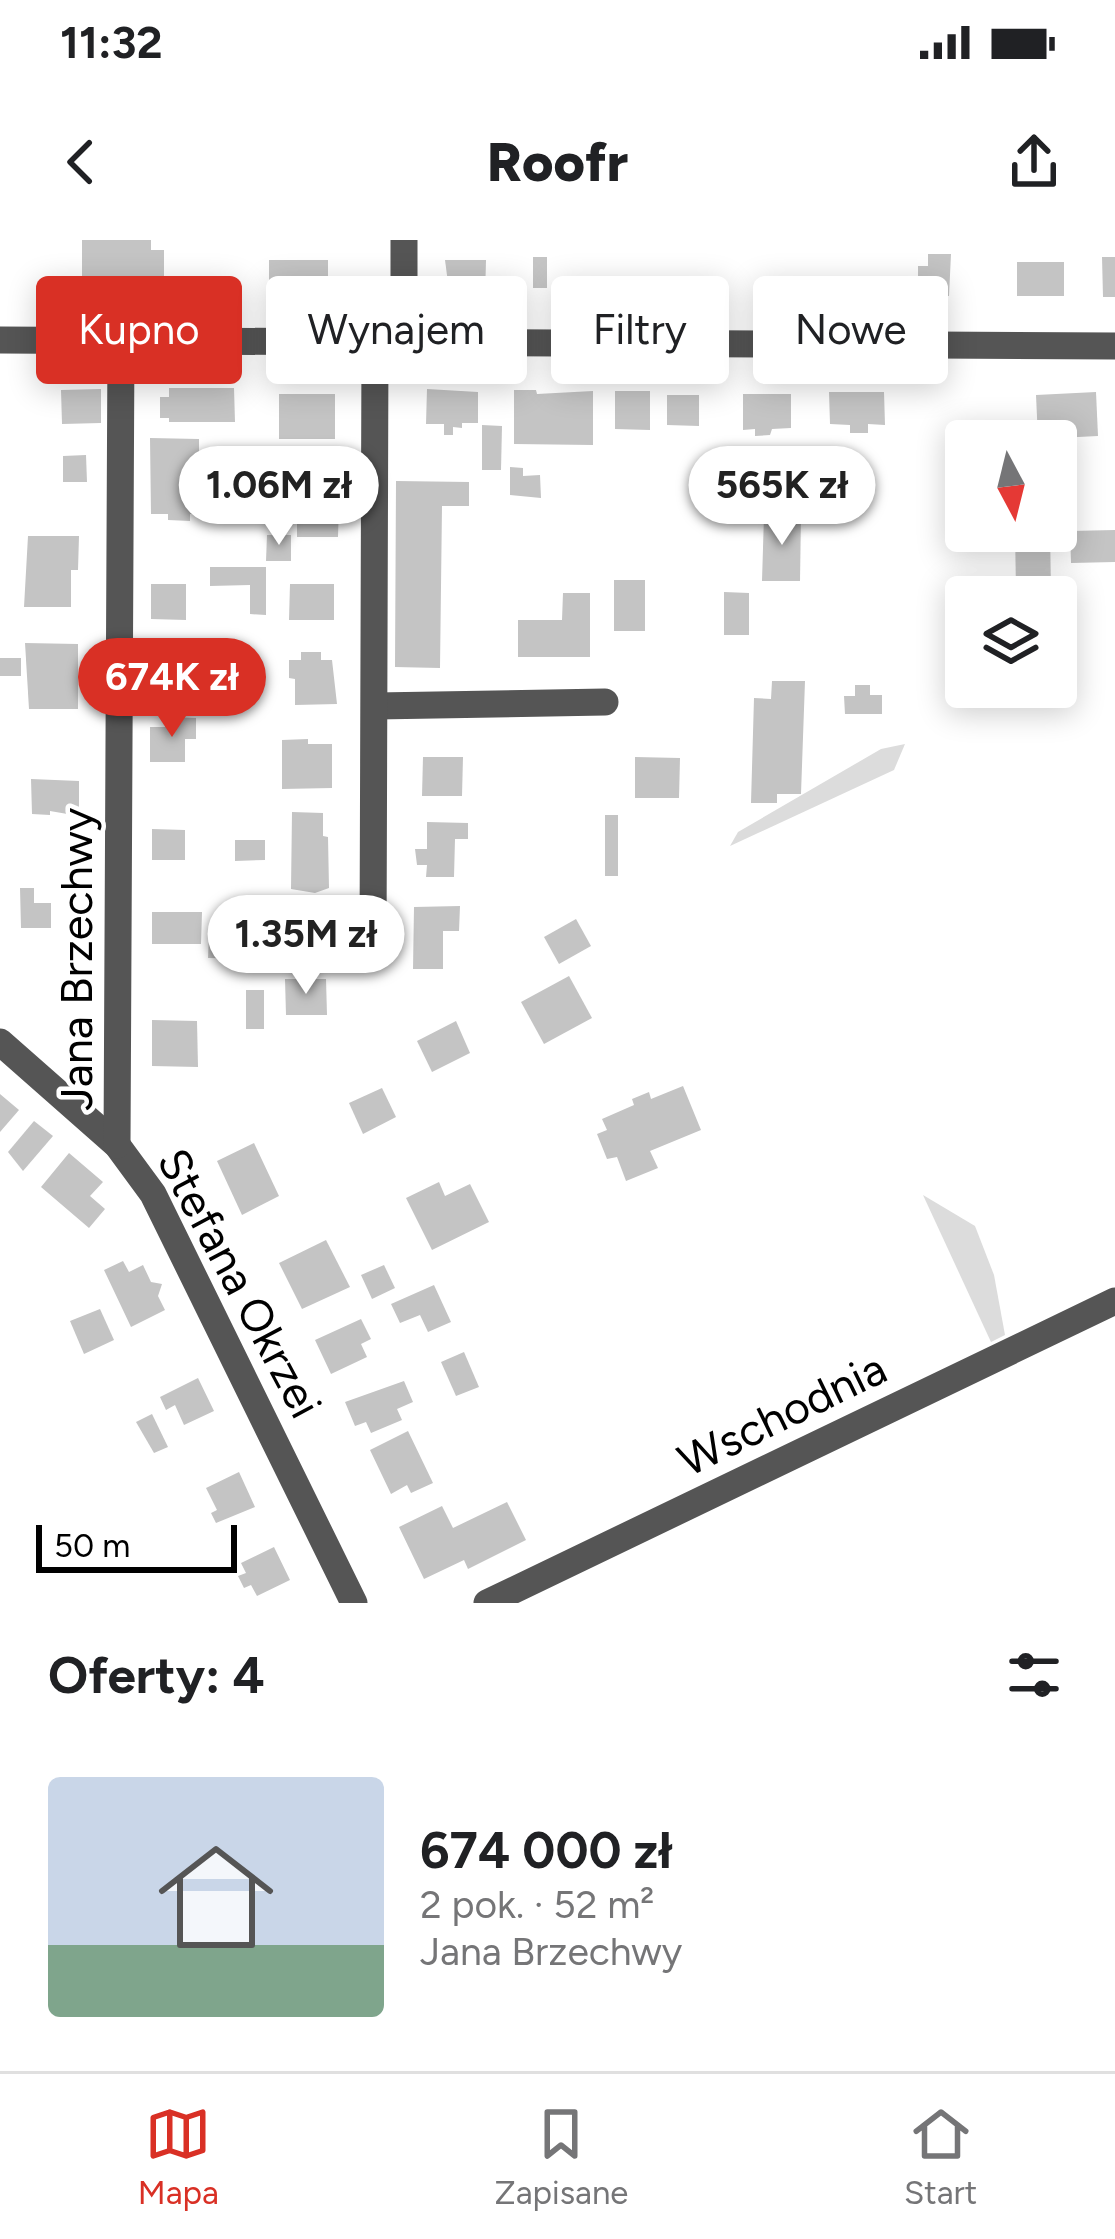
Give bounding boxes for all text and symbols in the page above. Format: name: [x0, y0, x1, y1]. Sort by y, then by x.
text: 11:32: [60, 15, 163, 69]
icon: back: [48, 129, 114, 195]
icon: share: [1001, 129, 1067, 195]
text: Roofr: [487, 130, 628, 195]
chip: Kupno: [36, 276, 242, 384]
chip: Wynajem: [266, 276, 527, 384]
chip: Filtry: [551, 276, 729, 384]
chip: Nowe: [753, 276, 948, 384]
north arrow: [945, 420, 1077, 552]
map controls: [945, 420, 1077, 708]
pin: 1.06M zł: [155, 446, 403, 548]
pin: 565K zł: [671, 446, 893, 548]
text: 1.06M zł: [206, 461, 352, 508]
text: 565K zł: [716, 461, 848, 508]
button: layers: [945, 576, 1077, 708]
pin: 674K zł: [61, 638, 283, 740]
text: 674K zł: [105, 653, 239, 700]
street label: Jana Brzechwy: [49, 807, 103, 1110]
pin: 1.35M zł: [182, 895, 430, 997]
text: 1.35M zł: [235, 910, 377, 957]
street label: Stefana Okrzei: [147, 1139, 333, 1427]
street label: Wschodnia: [669, 1341, 895, 1487]
scale bar: [36, 1519, 237, 1572]
text: 50 m: [54, 1526, 130, 1565]
icon: filters: [1001, 1642, 1067, 1708]
text: Oferty: 4: [48, 1645, 265, 1706]
text: 674 000 zł: [420, 1820, 673, 1881]
icon: home: [144, 1825, 288, 1969]
text: 2 pok. · 52 m²: [420, 1881, 654, 1928]
text: Jana Brzechwy: [420, 1928, 682, 1975]
tab: Mapa: [138, 2101, 219, 2212]
tab: Zapisane: [495, 2101, 628, 2212]
tab: Start: [904, 2101, 977, 2212]

